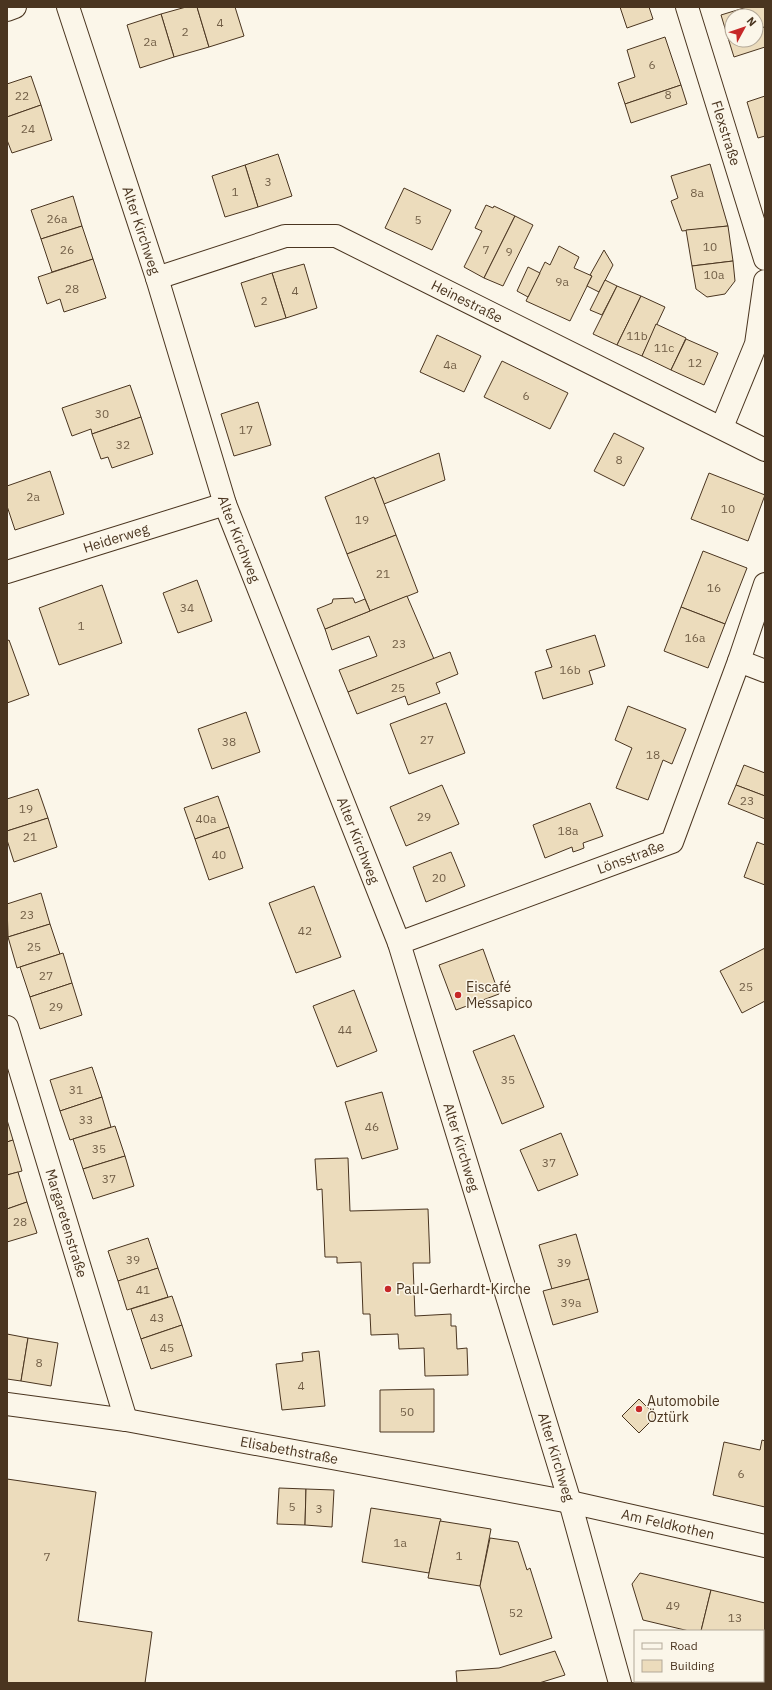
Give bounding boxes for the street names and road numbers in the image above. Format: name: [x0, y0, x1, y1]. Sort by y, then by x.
street label: Flexstraße: [708, 98, 745, 168]
street label: Alter Kirchweg: [118, 184, 164, 277]
street label: Heinestraße: [428, 276, 506, 327]
street label: Alter Kirchweg: [214, 494, 264, 586]
street label: Heiderweg: [81, 519, 151, 557]
street label: Alter Kirchweg: [333, 794, 384, 887]
street label: Lönsstraße: [595, 837, 667, 878]
street label: Alter Kirchweg: [439, 1101, 484, 1194]
street label: Margaretenstraße: [41, 1167, 91, 1280]
street label: Alter Kirchweg: [534, 1410, 578, 1504]
street label: Elisabethstraße: [239, 1432, 340, 1468]
street label: Am Feldkothen: [620, 1505, 716, 1543]

